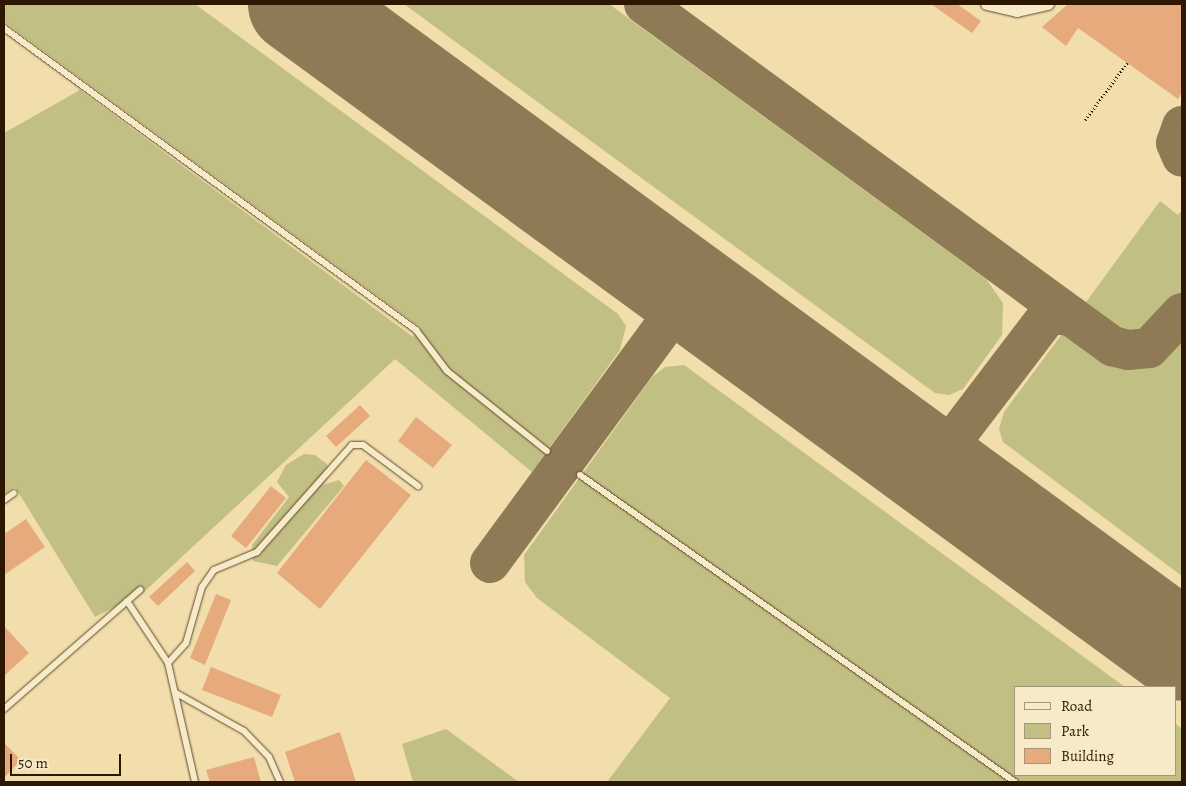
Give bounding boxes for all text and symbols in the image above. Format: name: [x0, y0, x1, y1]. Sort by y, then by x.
legend: [1014, 686, 1176, 776]
text: Road: [1061, 696, 1092, 716]
text: Park: [1061, 721, 1089, 741]
scale bar: [12, 744, 124, 776]
text: Building: [1061, 746, 1114, 766]
text: 50 m: [18, 753, 48, 773]

